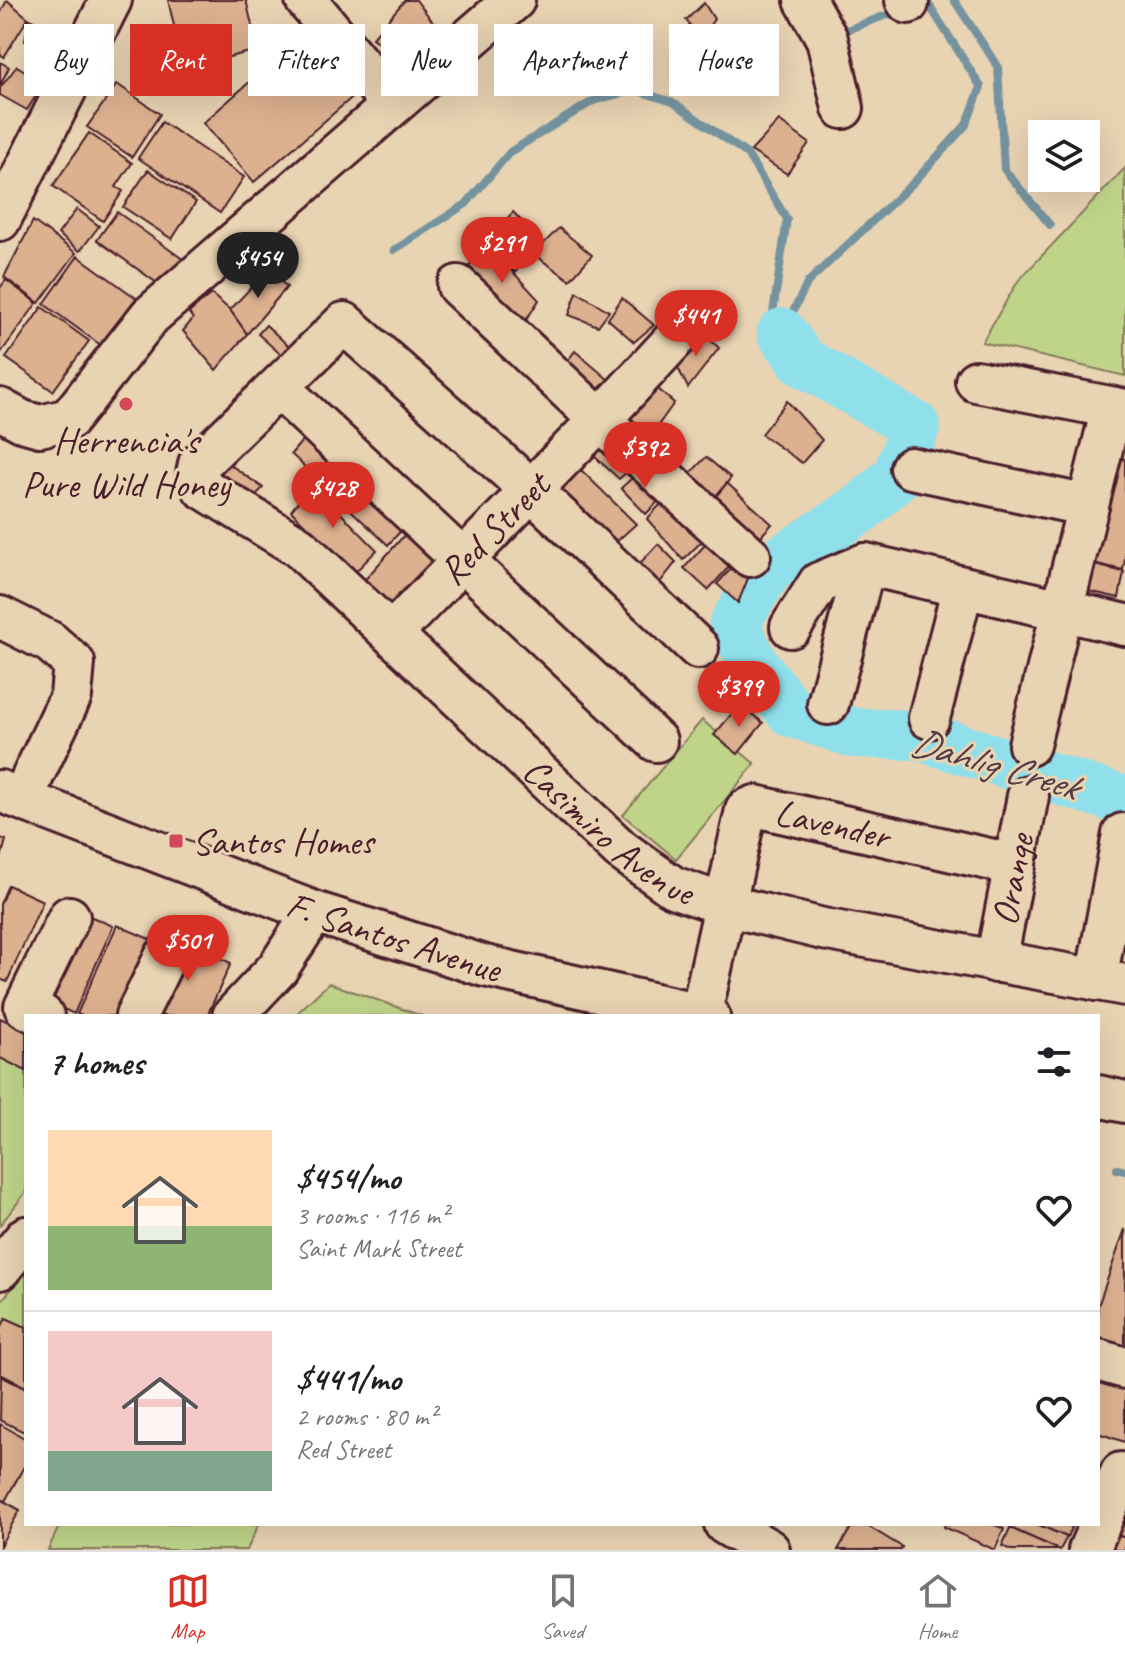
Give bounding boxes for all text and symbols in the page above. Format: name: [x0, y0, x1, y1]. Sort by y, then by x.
chip: Buy: [24, 24, 114, 96]
chip: Rent: [130, 24, 232, 96]
chip: Filters: [248, 24, 365, 96]
chip: New: [381, 24, 478, 96]
chip: Apartment: [494, 24, 653, 96]
chip: House: [669, 24, 779, 96]
map controls: [1028, 120, 1100, 192]
button: layers: [1028, 120, 1100, 192]
pin: $291: [455, 217, 549, 285]
text: $291: [479, 226, 525, 259]
pin: $454: [211, 232, 305, 300]
text: $454: [235, 241, 281, 274]
pin: $441: [649, 290, 743, 358]
text: $441: [673, 299, 719, 332]
marker: Herrencia's Pure Wild Honey: [117, 395, 135, 413]
place label: Herrencia's Pure Wild Honey: [22, 417, 233, 508]
pin: $392: [598, 422, 692, 490]
text: $392: [622, 431, 668, 464]
street label: Red Street: [429, 460, 562, 595]
pin: $428: [286, 462, 380, 530]
text: $428: [310, 471, 356, 504]
pin: $399: [692, 661, 786, 729]
text: $399: [716, 670, 762, 703]
water label: Dahlig Creek: [906, 716, 1090, 813]
street label: Casimiro Avenue: [513, 747, 701, 917]
street label: Lavender: [771, 788, 898, 861]
place label: Santos Homes: [192, 818, 376, 865]
street label: Orange: [981, 827, 1045, 929]
marker: Santos Homes: [167, 832, 185, 850]
street label: F. Santos Avenue: [280, 881, 507, 993]
pin: $501: [141, 915, 235, 983]
text: $501: [165, 924, 211, 957]
icon: filters: [1032, 1040, 1076, 1084]
text: 7 homes: [48, 1041, 144, 1084]
text: $454/mo: [296, 1156, 400, 1199]
icon: home: [112, 1162, 208, 1258]
icon: heart: [1032, 1188, 1076, 1232]
text: 3 rooms · 116 m²: [296, 1199, 448, 1232]
text: Saint Mark Street: [296, 1232, 461, 1265]
text: $441/mo: [296, 1357, 401, 1400]
icon: home: [112, 1363, 208, 1459]
icon: heart: [1032, 1389, 1076, 1433]
text: 2 rooms · 80 m²: [296, 1400, 437, 1433]
text: Red Street: [296, 1433, 391, 1466]
tab: Map: [166, 1569, 210, 1645]
tab: Saved: [541, 1569, 585, 1645]
tab: Home: [916, 1569, 960, 1645]

